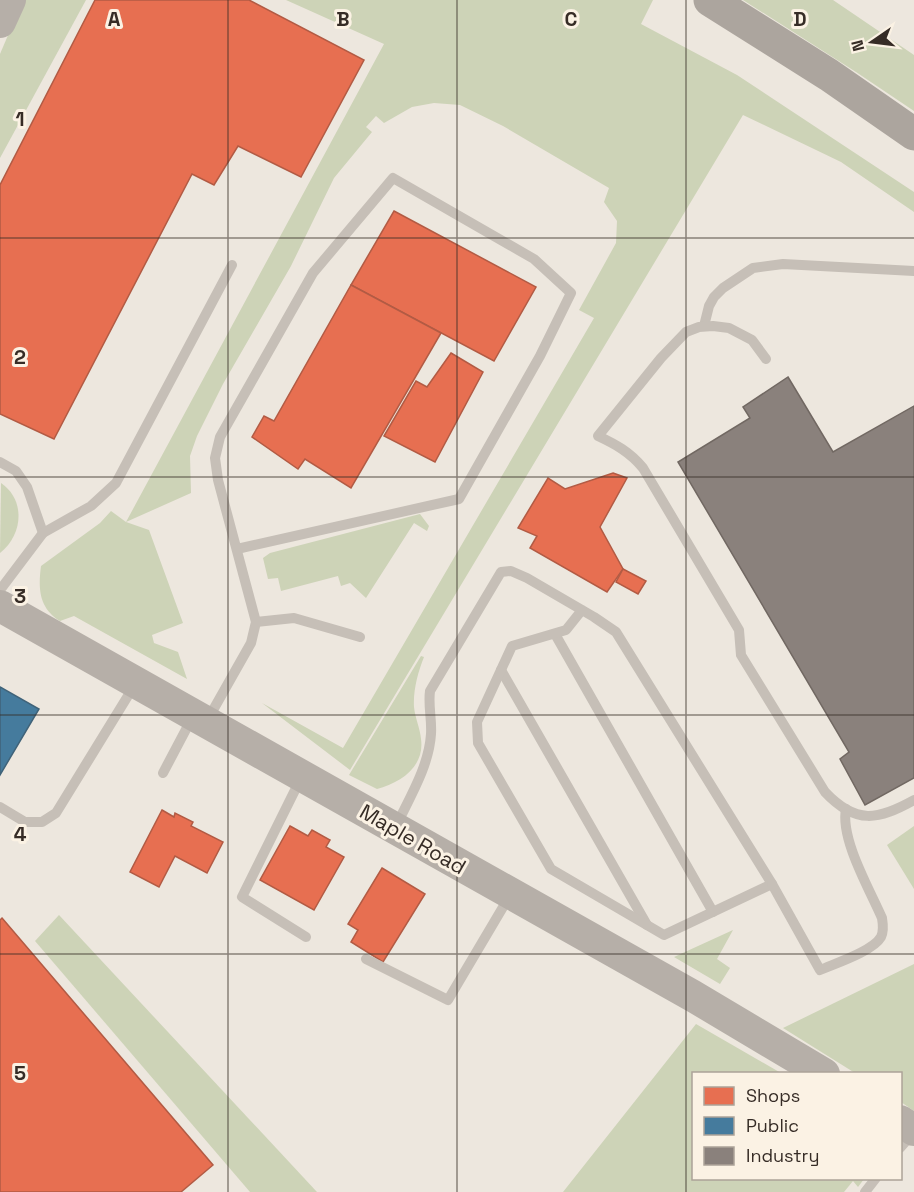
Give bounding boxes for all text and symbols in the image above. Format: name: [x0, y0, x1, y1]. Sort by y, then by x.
text: A: [108, 6, 121, 32]
text: B: [336, 6, 350, 32]
text: C: [565, 6, 578, 32]
text: D: [793, 6, 807, 32]
north arrow: [842, 12, 902, 72]
text: N: [846, 38, 869, 53]
text: 1: [15, 106, 25, 132]
text: 2: [14, 344, 26, 370]
text: 3: [14, 583, 26, 609]
street label: Maple Road: [355, 798, 471, 880]
text: 4: [14, 821, 27, 847]
text: 5: [14, 1060, 26, 1086]
legend: [692, 1072, 902, 1180]
text: Shops: [746, 1084, 800, 1107]
text: Public: [746, 1114, 799, 1137]
text: Industry: [746, 1144, 819, 1167]

